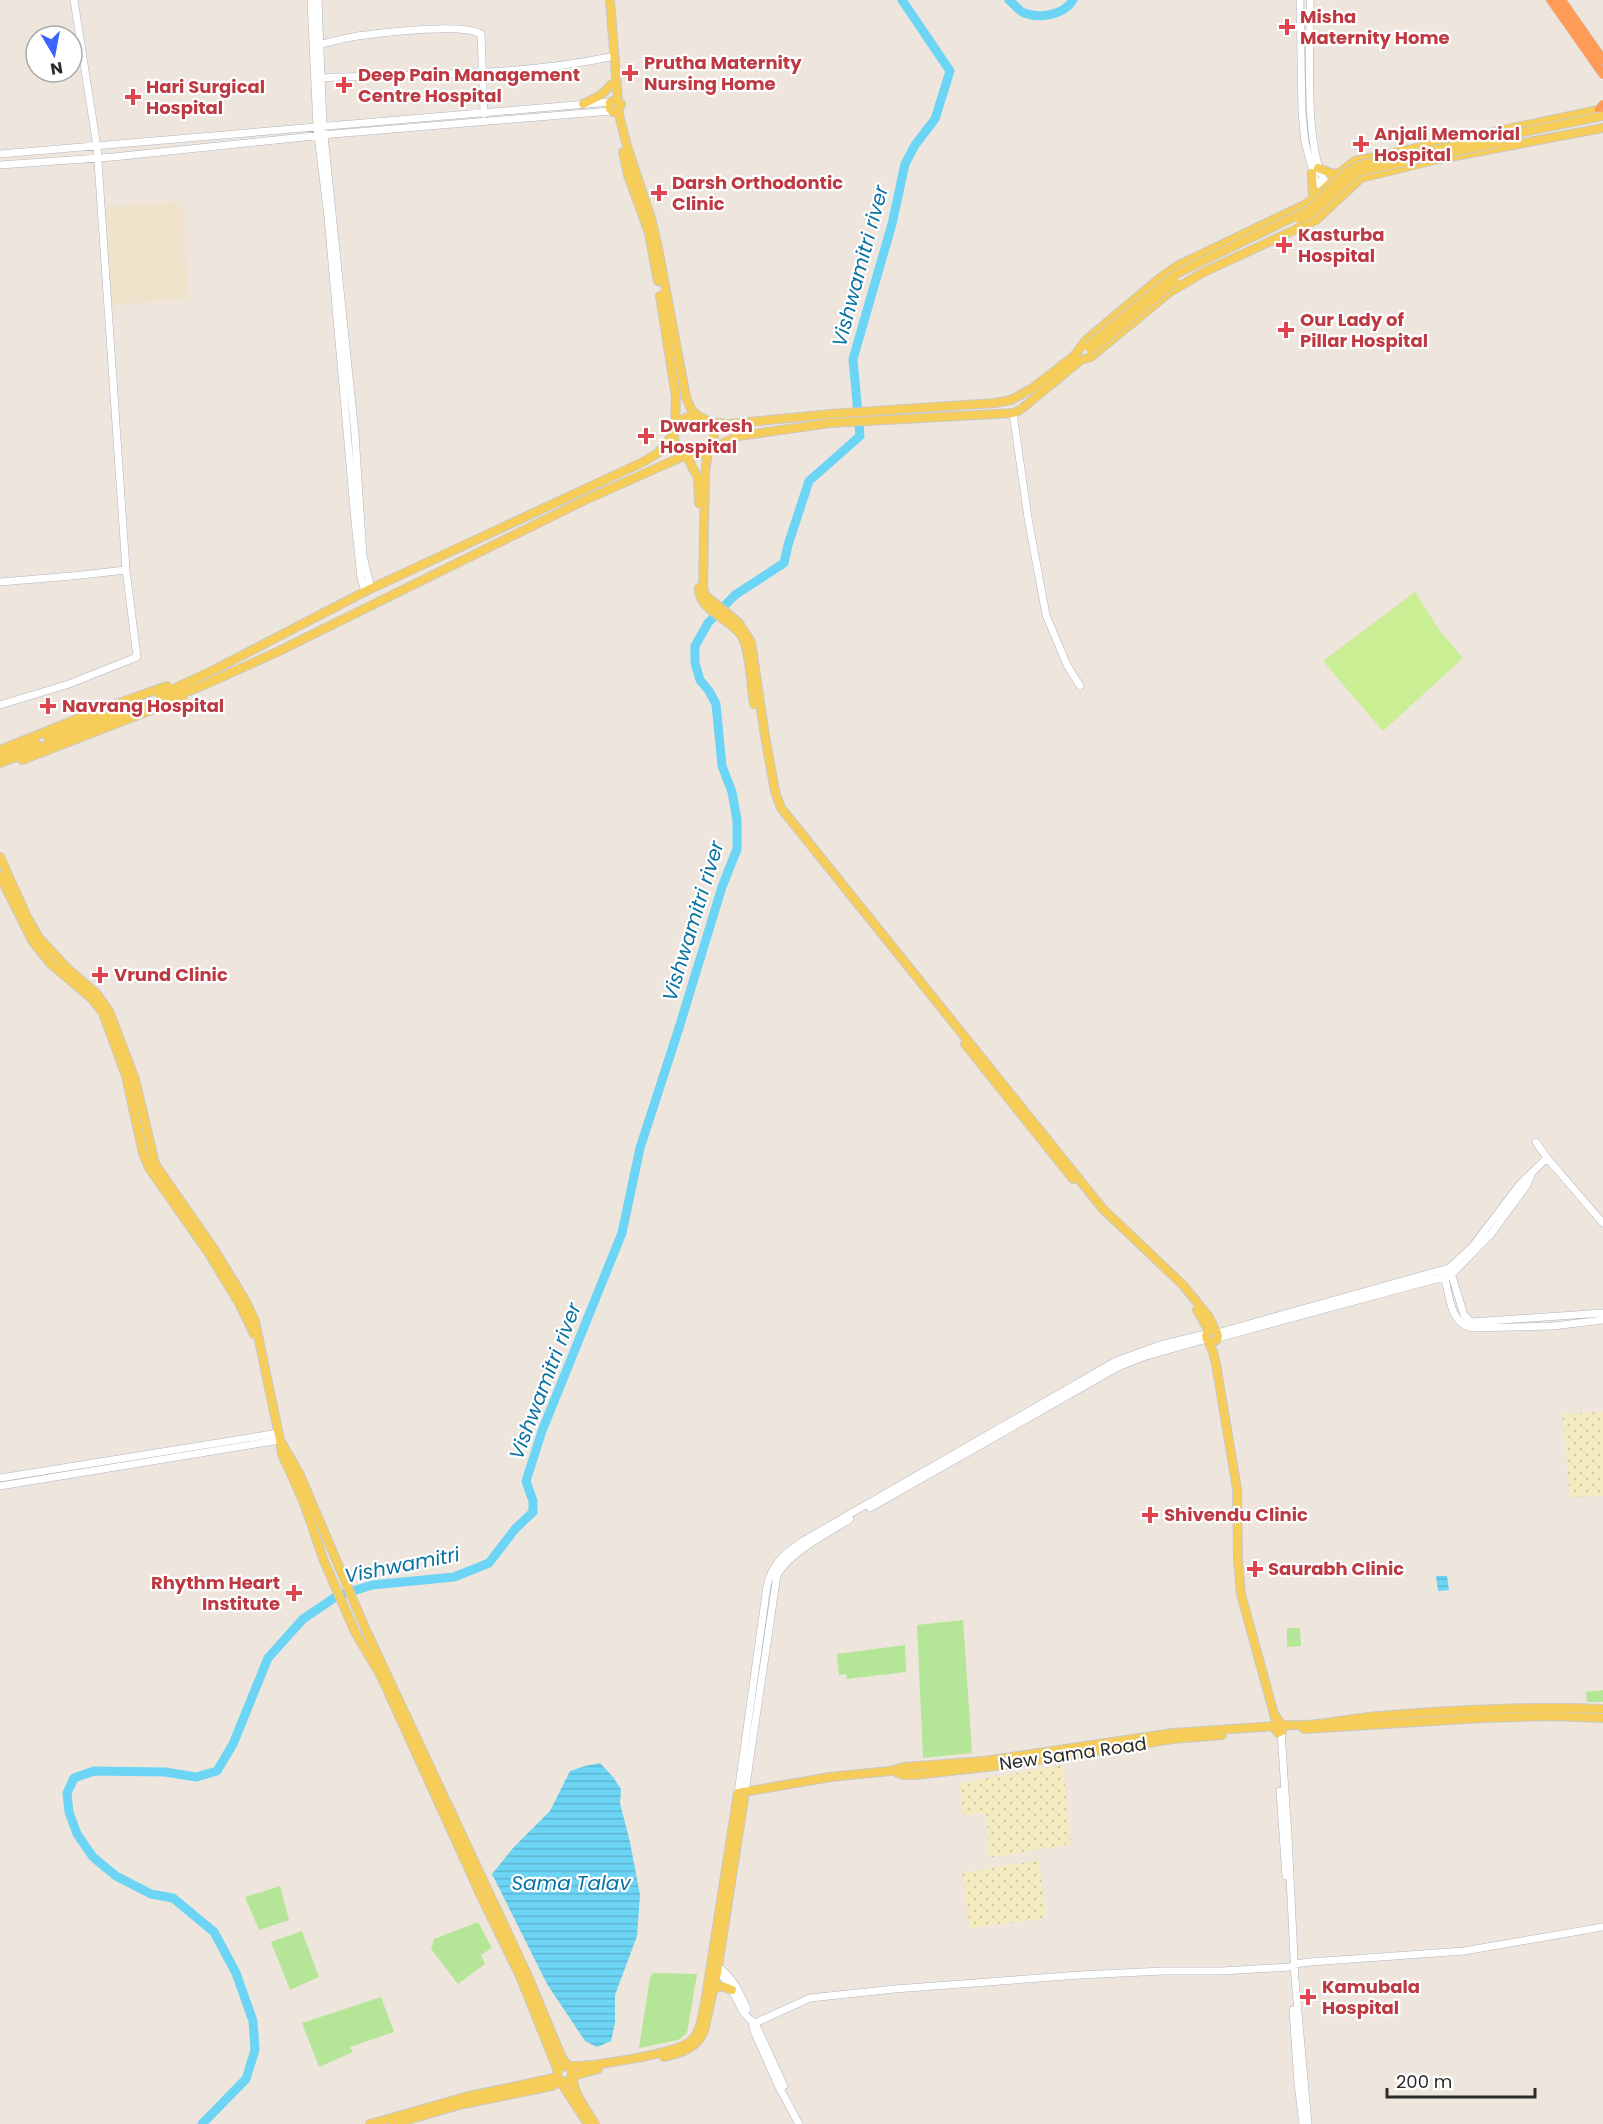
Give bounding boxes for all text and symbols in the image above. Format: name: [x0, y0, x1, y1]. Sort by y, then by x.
place label: Misha Maternity Home: [1300, 4, 1450, 50]
marker: Misha Maternity Home: [1278, 18, 1296, 36]
north arrow: [24, 24, 84, 84]
place label: Prutha Maternity Nursing Home: [644, 50, 802, 96]
text: N: [49, 56, 64, 81]
place label: Deep Pain Management Centre Hospital: [358, 62, 580, 108]
marker: Prutha Maternity Nursing Home: [621, 64, 639, 82]
place label: Hari Surgical Hospital: [146, 74, 265, 120]
marker: Deep Pain Management Centre Hospital: [335, 76, 353, 94]
marker: Hari Surgical Hospital: [124, 88, 142, 106]
place label: Anjali Memorial Hospital: [1374, 121, 1520, 167]
marker: Anjali Memorial Hospital: [1352, 135, 1370, 153]
place label: Darsh Orthodontic Clinic: [672, 170, 843, 216]
water label: Vishwamitri river: [825, 182, 895, 350]
marker: Darsh Orthodontic Clinic: [650, 184, 668, 202]
place label: Kasturba Hospital: [1298, 222, 1384, 268]
marker: Kasturba Hospital: [1275, 236, 1293, 254]
place label: Our Lady of Pillar Hospital: [1300, 307, 1428, 353]
marker: Our Lady of Pillar Hospital: [1277, 321, 1295, 339]
place label: Dwarkesh Hospital: [660, 413, 753, 459]
marker: Dwarkesh Hospital: [637, 427, 655, 445]
place label: Navrang Hospital: [62, 693, 224, 718]
marker: Navrang Hospital: [39, 697, 57, 715]
water label: Vishwamitri river: [655, 837, 731, 1005]
place label: Vrund Clinic: [114, 962, 228, 987]
marker: Vrund Clinic: [91, 966, 109, 984]
water label: Vishwamitri river: [502, 1298, 588, 1464]
place label: Shivendu Clinic: [1164, 1502, 1308, 1527]
marker: Shivendu Clinic: [1141, 1506, 1159, 1524]
water label: Vishwamitri: [342, 1540, 463, 1590]
place label: Saurabh Clinic: [1268, 1556, 1404, 1581]
marker: Saurabh Clinic: [1246, 1560, 1264, 1578]
place label: Rhythm Heart Institute: [151, 1570, 280, 1616]
marker: Rhythm Heart Institute: [285, 1584, 303, 1602]
street label: New Sama Road: [998, 1731, 1148, 1776]
water label: Sama Talav: [511, 1869, 631, 1897]
place label: Kamubala Hospital: [1322, 1974, 1420, 2020]
marker: Kamubala Hospital: [1299, 1988, 1317, 2006]
scale bar: [1387, 2061, 1536, 2099]
text: 200 m: [1396, 2069, 1452, 2094]

